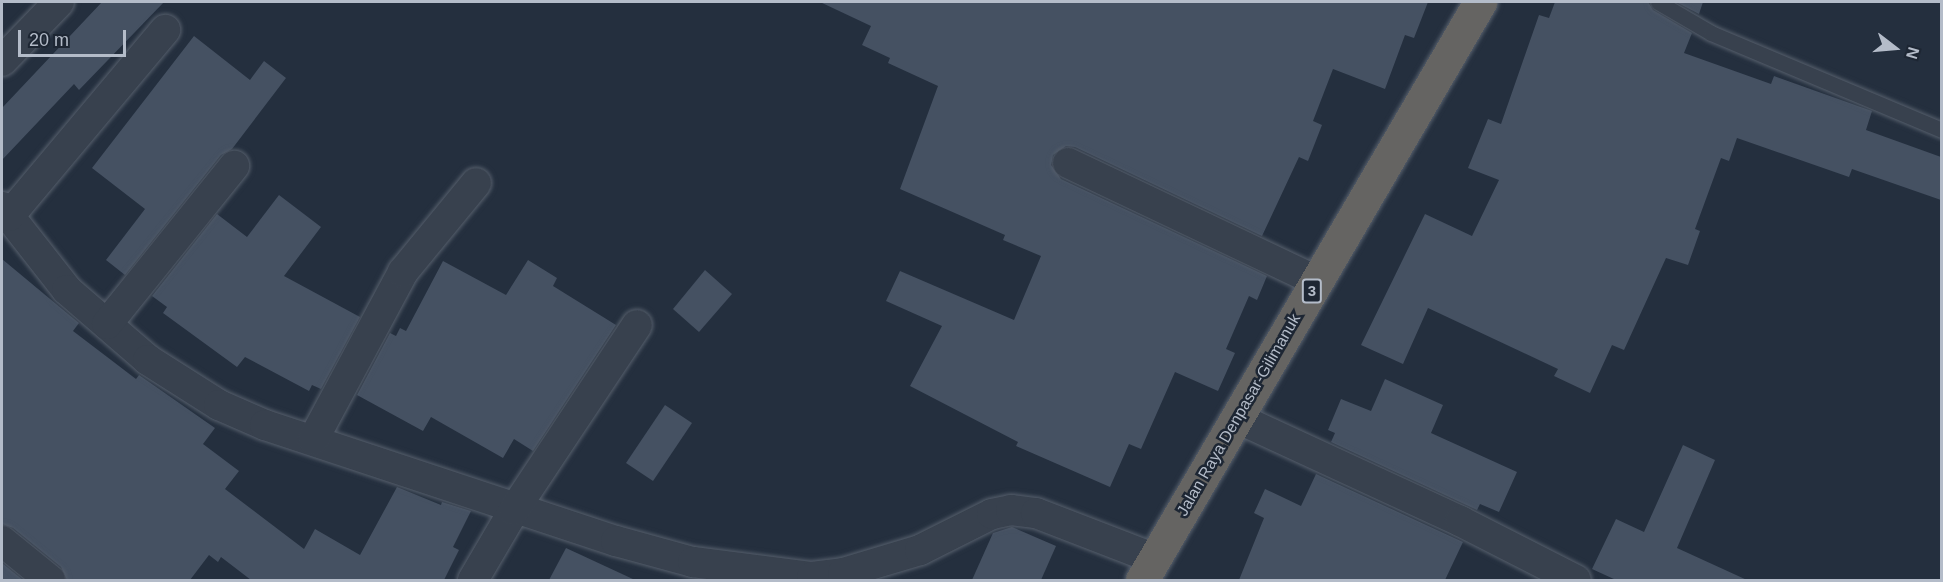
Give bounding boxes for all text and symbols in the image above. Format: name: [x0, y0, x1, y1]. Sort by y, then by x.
scale bar: [21, 18, 129, 56]
north arrow: [1865, 18, 1925, 78]
text: 20 m: [29, 30, 69, 50]
text: N: [1903, 45, 1923, 61]
road number: 3: [1302, 279, 1322, 303]
street label: Jalan Raya Denpasar-Gilimanuk: [1173, 310, 1305, 520]

